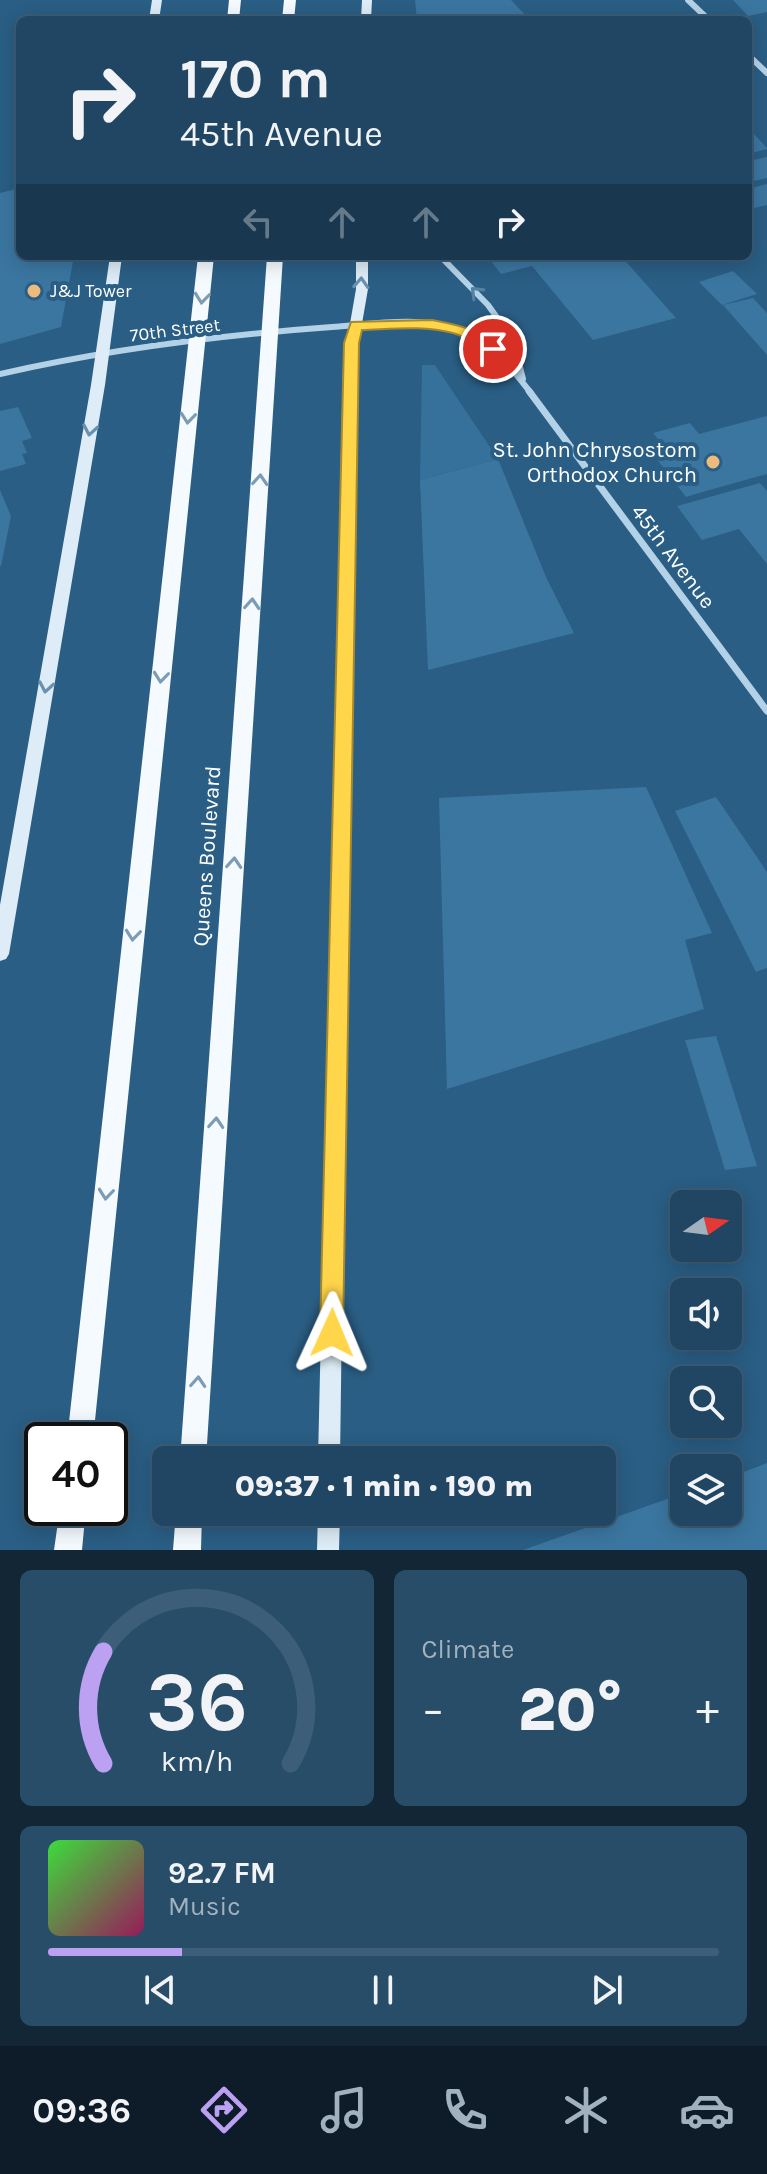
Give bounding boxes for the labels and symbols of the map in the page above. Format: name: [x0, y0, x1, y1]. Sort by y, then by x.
one-way arrow: [353, 276, 370, 289]
place label: J&J Tower: [50, 280, 132, 302]
marker: J&J Tower: [25, 282, 43, 300]
one-way arrow: [471, 287, 485, 301]
one-way arrow: [193, 292, 210, 305]
street label: 70th Street: [129, 314, 221, 346]
pin: [459, 315, 527, 383]
one-way arrow: [180, 412, 197, 425]
one-way arrow: [82, 424, 99, 437]
place label: St. John Chrysostom Orthodox Church: [493, 437, 697, 488]
marker: St. John Chrysostom Orthodox Church: [704, 453, 722, 471]
one-way arrow: [251, 473, 268, 486]
street label: 45th Avenue: [626, 499, 721, 614]
one-way arrow: [243, 597, 260, 610]
one-way arrow: [152, 671, 169, 684]
one-way arrow: [38, 680, 55, 693]
street label: Queens Boulevard: [188, 765, 226, 947]
one-way arrow: [225, 856, 242, 869]
one-way arrow: [125, 929, 142, 942]
one-way arrow: [207, 1116, 224, 1129]
one-way arrow: [98, 1188, 115, 1201]
north arrow: [670, 1190, 742, 1262]
position arrow: [290, 1291, 374, 1375]
one-way arrow: [189, 1375, 206, 1388]
speed limit sign: 40: [24, 1422, 128, 1526]

